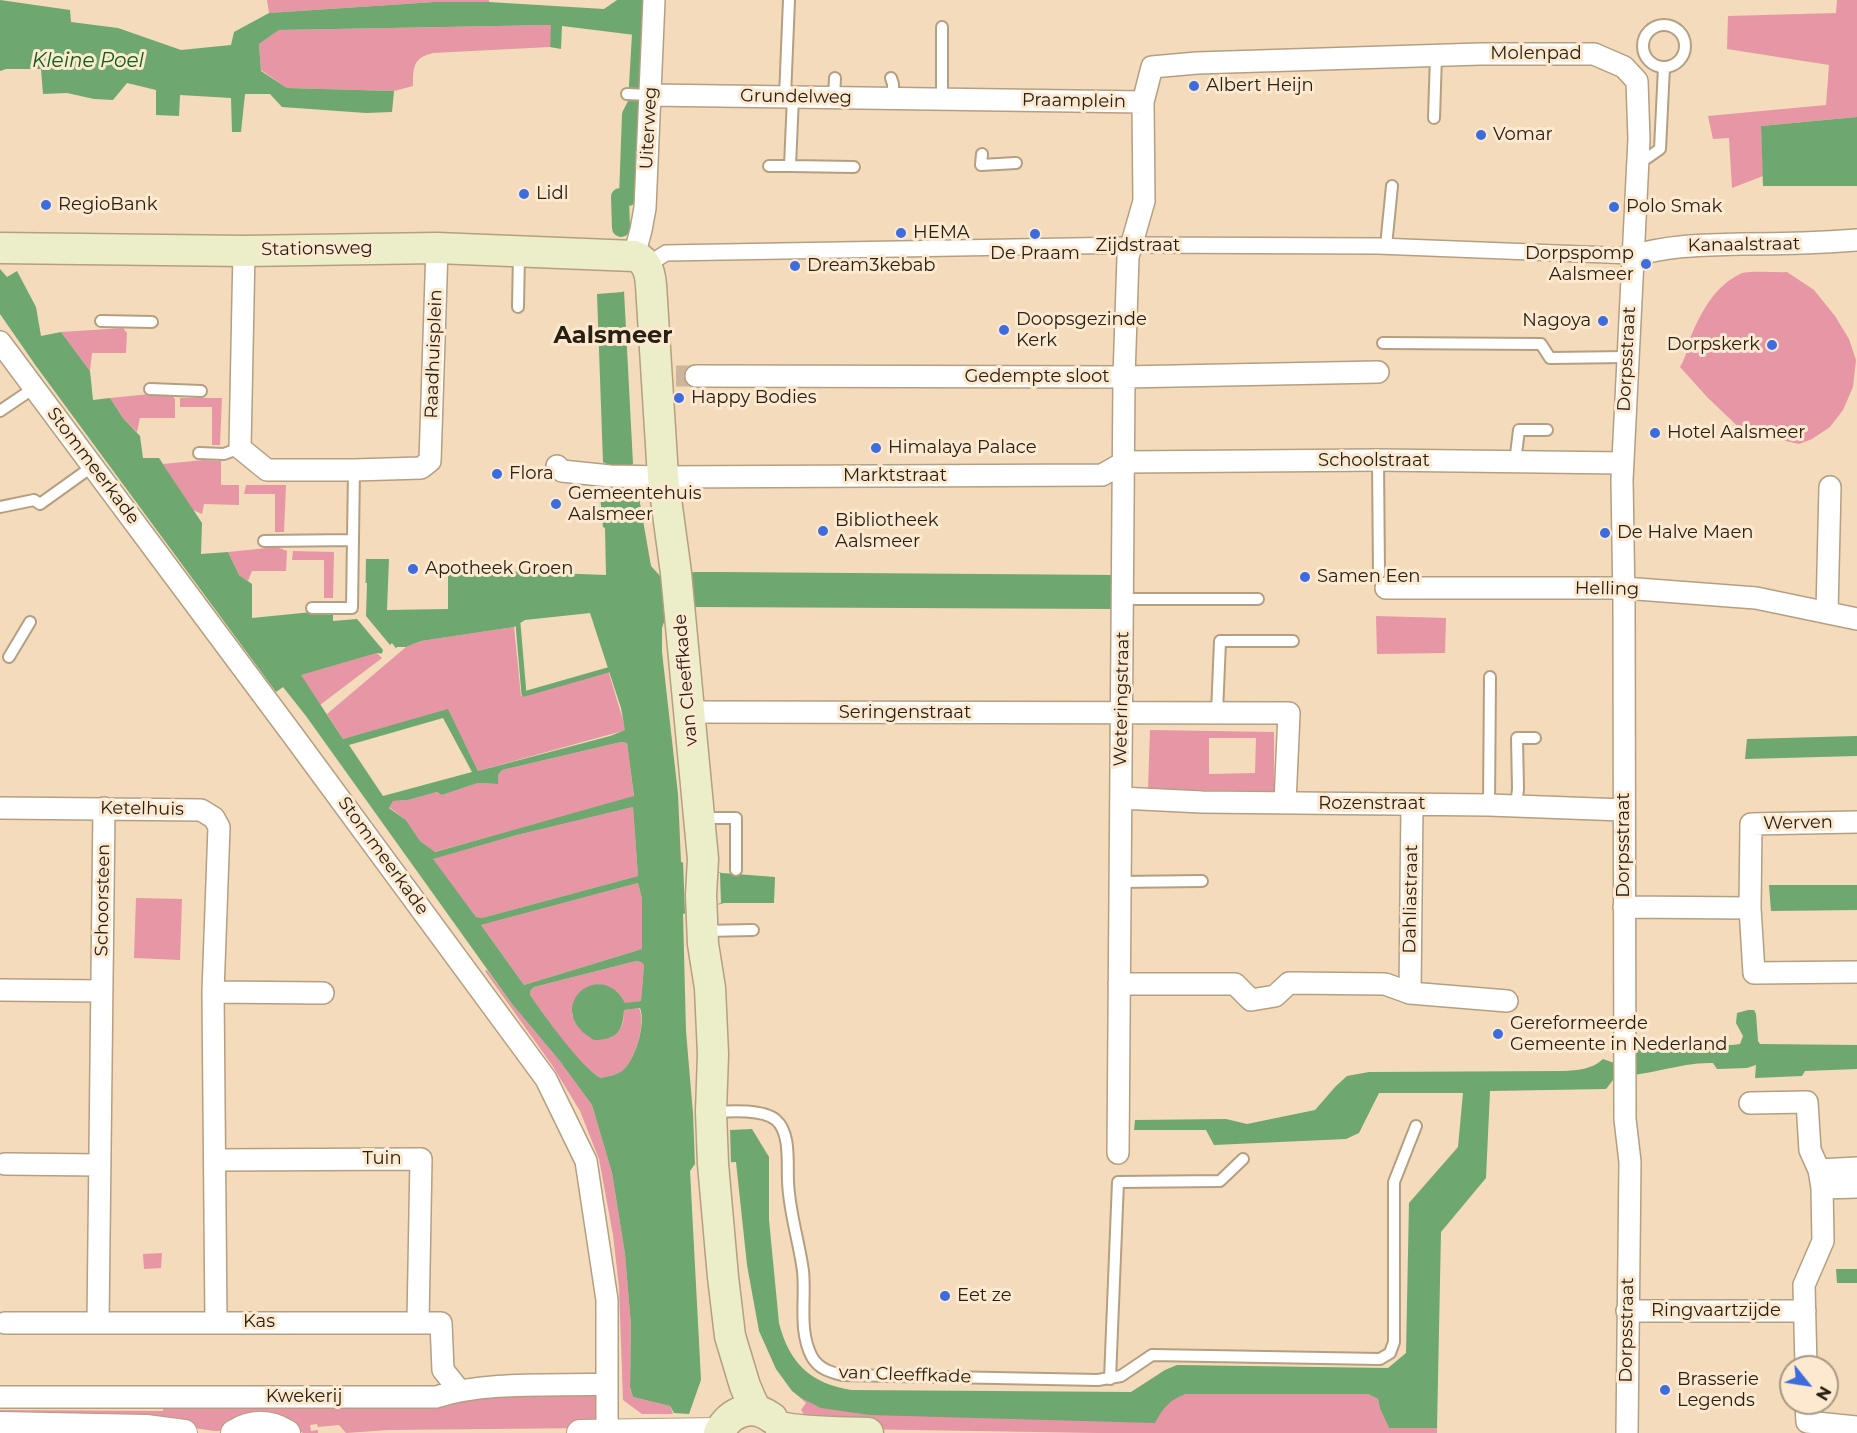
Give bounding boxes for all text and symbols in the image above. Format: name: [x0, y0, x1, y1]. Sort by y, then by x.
street label: Molenpad: [1490, 43, 1582, 65]
water label: Kleine Poel: [32, 49, 144, 73]
place label: Albert Heijn: [1206, 75, 1314, 97]
marker: Albert Heijn: [1187, 79, 1201, 93]
street label: Grundelweg: [740, 85, 852, 109]
street label: Uiterweg: [636, 86, 662, 170]
street label: Praamplein: [1022, 89, 1126, 113]
place label: Vomar: [1493, 124, 1553, 146]
marker: Vomar: [1474, 128, 1488, 142]
place label: Lidl: [536, 183, 568, 205]
marker: Lidl: [517, 187, 531, 201]
place label: RegioBank: [58, 194, 157, 216]
place label: Polo Smak: [1626, 196, 1722, 218]
marker: RegioBank: [39, 198, 53, 212]
marker: Polo Smak: [1607, 200, 1621, 214]
place label: HEMA: [913, 222, 970, 244]
marker: HEMA: [894, 226, 908, 240]
marker: De Praam: [1028, 227, 1042, 241]
street label: Kanaalstraat: [1688, 233, 1800, 257]
street label: Zijdstraat: [1096, 235, 1180, 257]
street label: Stationsweg: [261, 237, 373, 261]
place label: De Praam: [990, 243, 1080, 265]
place label: Dorpspomp Aalsmeer: [1525, 243, 1634, 286]
place label: Dream3kebab: [807, 255, 936, 277]
marker: Dorpspomp Aalsmeer: [1639, 257, 1653, 271]
marker: Dream3kebab: [788, 259, 802, 273]
street label: Raadhuisplein: [421, 289, 447, 419]
street label: Dorpsstraat: [1613, 306, 1641, 412]
place label: Doopsgezinde Kerk: [1016, 309, 1147, 352]
place label: Nagoya: [1522, 310, 1591, 332]
marker: Nagoya: [1596, 314, 1610, 328]
district label: Aalsmeer: [553, 322, 673, 350]
marker: Doopsgezinde Kerk: [997, 323, 1011, 337]
place label: Dorpskerk: [1667, 334, 1760, 356]
marker: Dorpskerk: [1765, 338, 1779, 352]
street label: Gedempte sloot: [964, 366, 1110, 388]
place label: Happy Bodies: [691, 387, 816, 409]
marker: Happy Bodies: [672, 391, 686, 405]
street label: Stommeerkade: [42, 403, 144, 529]
place label: Hotel Aalsmeer: [1667, 422, 1806, 444]
marker: Hotel Aalsmeer: [1648, 426, 1662, 440]
place label: Himalaya Palace: [888, 437, 1037, 459]
marker: Himalaya Palace: [869, 441, 883, 455]
street label: Schoolstraat: [1318, 450, 1430, 472]
place label: Flora: [509, 463, 554, 485]
street label: Marktstraat: [843, 465, 947, 487]
marker: Flora: [490, 467, 504, 481]
place label: Gemeentehuis Aalsmeer: [568, 483, 702, 526]
marker: Gemeentehuis Aalsmeer: [549, 497, 563, 511]
place label: Bibliotheek Aalsmeer: [835, 510, 939, 552]
place label: De Halve Maen: [1617, 522, 1753, 544]
marker: Bibliotheek Aalsmeer: [816, 524, 830, 538]
marker: De Halve Maen: [1598, 526, 1612, 540]
place label: Apotheek Groen: [425, 558, 573, 580]
marker: Apotheek Groen: [406, 562, 420, 576]
place label: Samen Een: [1317, 566, 1420, 588]
marker: Samen Een: [1298, 570, 1312, 584]
street label: Helling: [1575, 578, 1639, 600]
street label: van Cleeffkade: [669, 613, 703, 747]
street label: Weteringstraat: [1110, 631, 1134, 767]
street label: Seringenstraat: [839, 702, 971, 724]
street label: Dorpsstraat: [1613, 792, 1635, 898]
street label: Stommeerkade: [333, 793, 433, 919]
street label: Rozenstraat: [1318, 793, 1426, 815]
street label: Ketelhuis: [100, 797, 184, 821]
street label: Werven: [1763, 812, 1833, 834]
street label: Schoorsteen: [91, 843, 115, 957]
street label: Dahliastraat: [1399, 844, 1423, 954]
place label: Gereformeerde Gemeente in Nederland: [1510, 1013, 1728, 1056]
marker: Gereformeerde Gemeente in Nederland: [1491, 1027, 1505, 1041]
street label: Tuin: [362, 1148, 402, 1170]
street label: Dorpsstraat: [1615, 1277, 1639, 1383]
place label: Eet ze: [957, 1285, 1012, 1307]
marker: Eet ze: [938, 1289, 952, 1303]
street label: Ringvaartzijde: [1651, 1300, 1781, 1322]
street label: Kas: [243, 1311, 275, 1333]
north arrow: [1779, 1355, 1839, 1415]
street label: van Cleeffkade: [838, 1362, 972, 1388]
place label: Brasserie Legends: [1677, 1369, 1759, 1412]
marker: Brasserie Legends: [1658, 1383, 1672, 1397]
text: N: [1812, 1383, 1835, 1404]
street label: Kwekerij: [266, 1386, 342, 1408]

